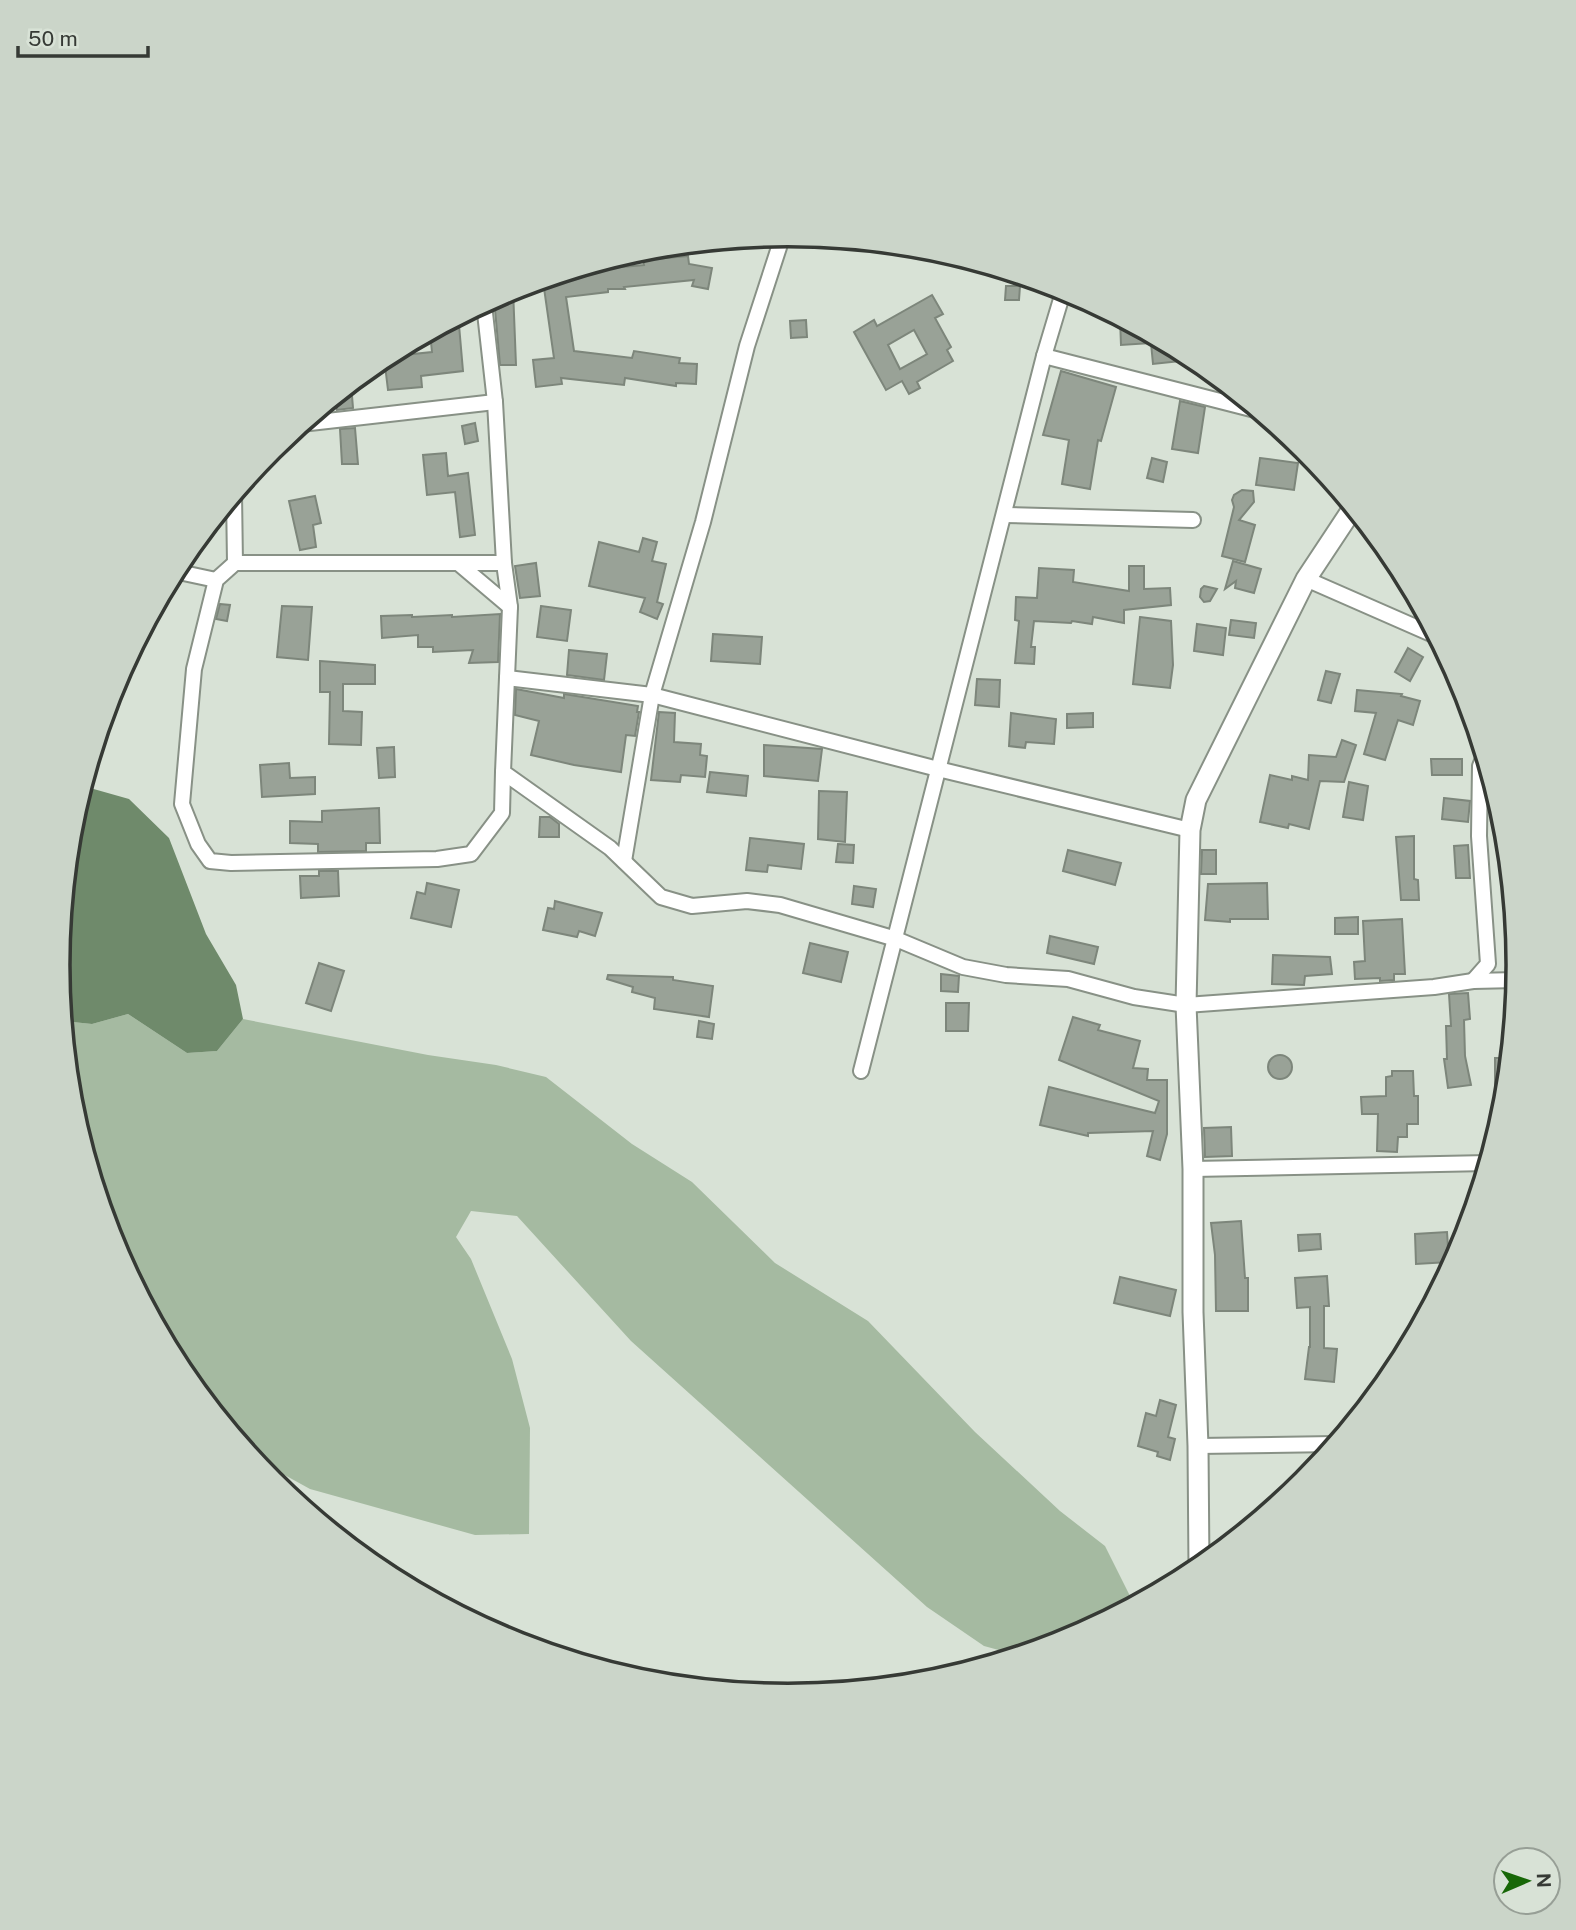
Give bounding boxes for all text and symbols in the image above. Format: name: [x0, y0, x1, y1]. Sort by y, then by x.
scale bar: [18, 14, 147, 58]
text: 50 m: [28, 26, 78, 51]
north arrow: [1492, 1846, 1562, 1916]
text: N: [1533, 1873, 1555, 1888]

